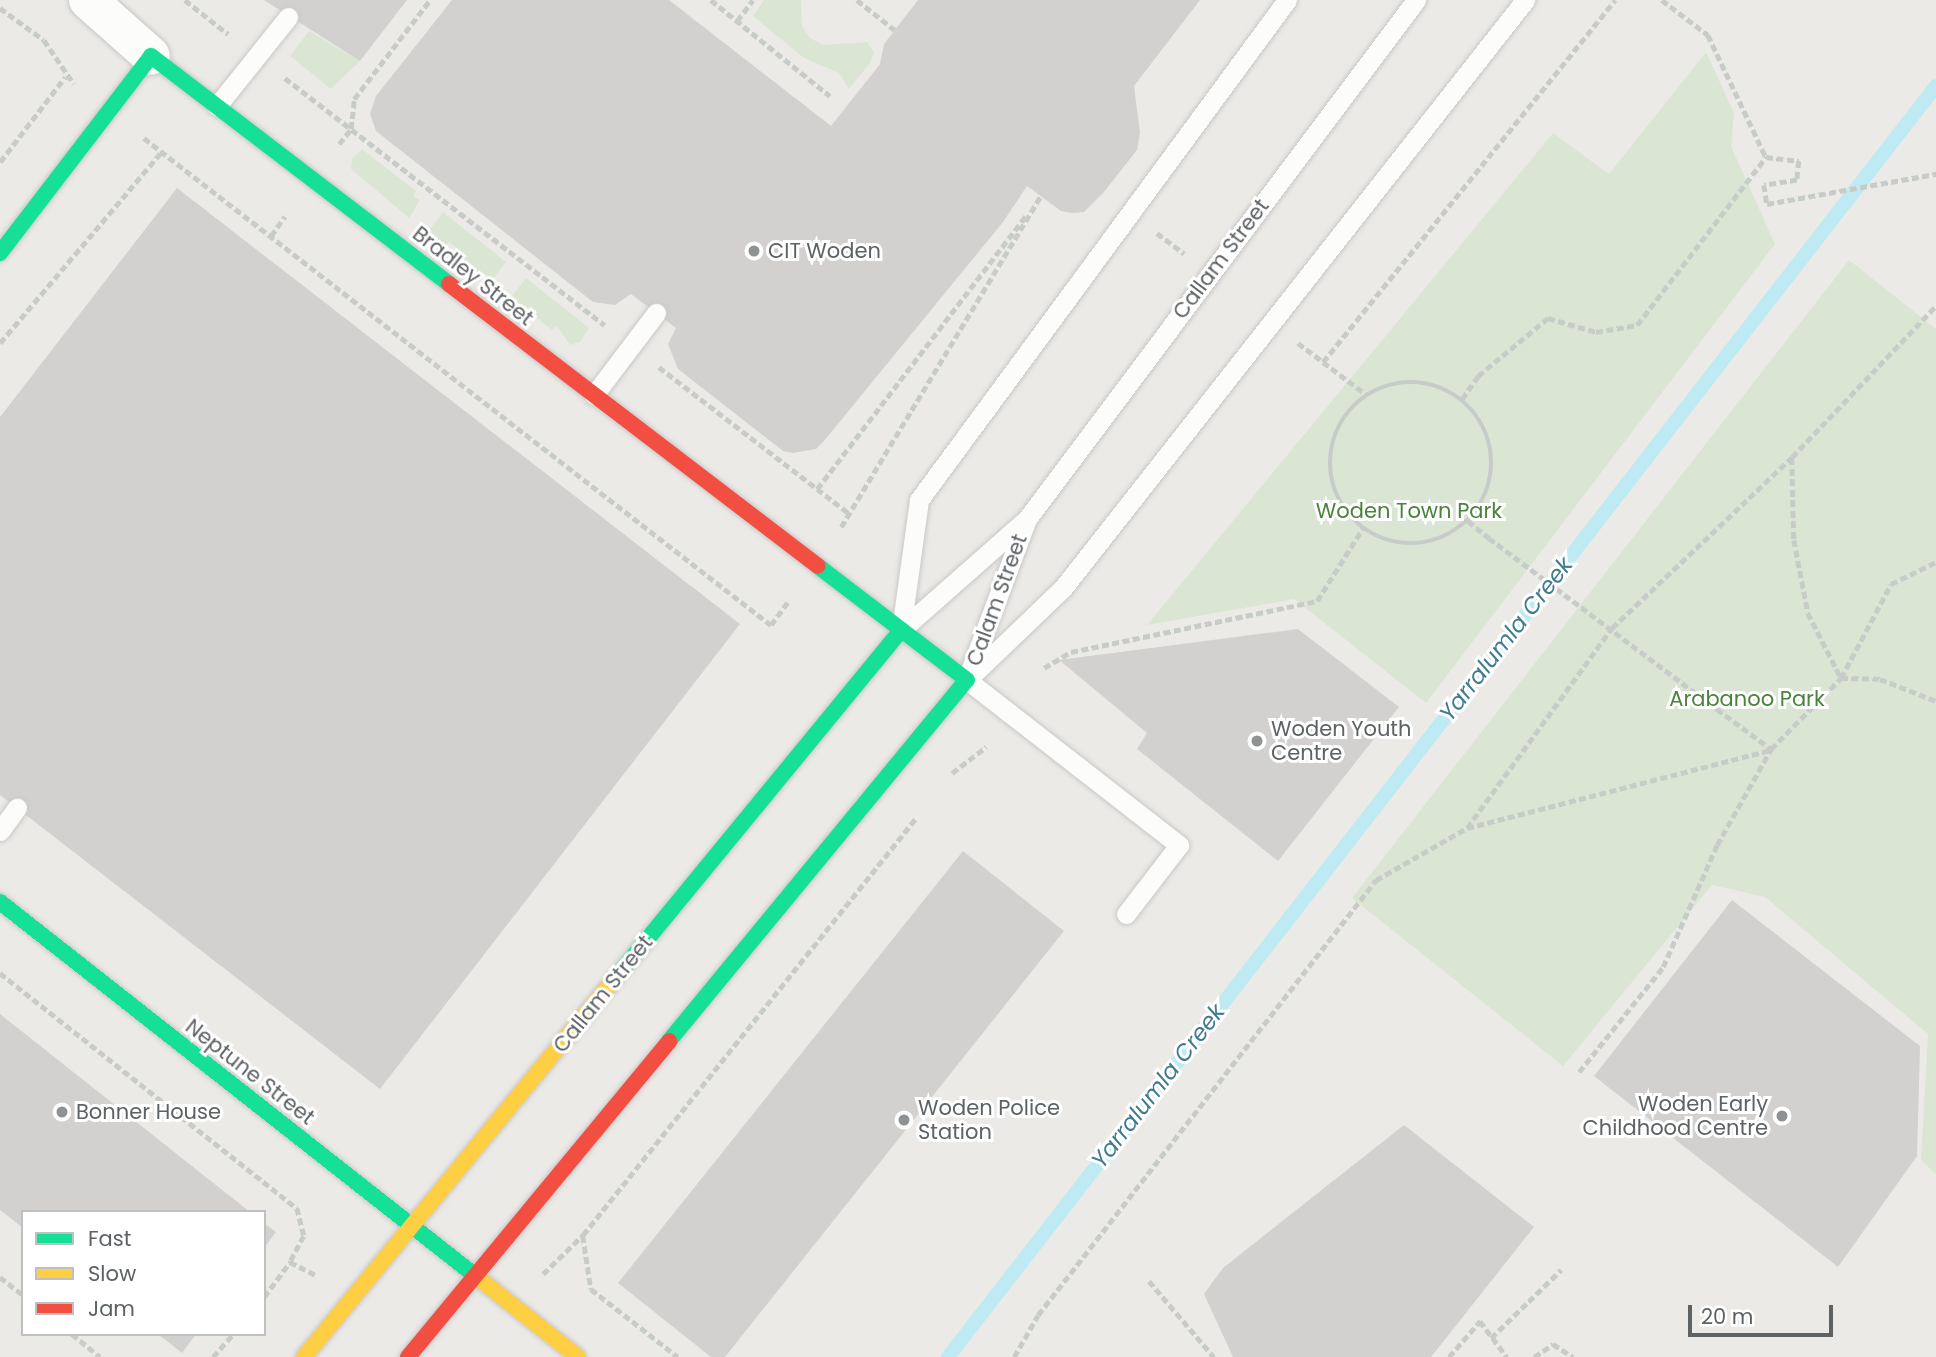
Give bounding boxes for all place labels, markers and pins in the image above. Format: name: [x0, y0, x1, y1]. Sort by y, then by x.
place label: CIT Woden: [768, 238, 881, 264]
marker: CIT Woden: [746, 243, 762, 259]
place label: Woden Youth Centre: [1271, 716, 1411, 766]
marker: Woden Youth Centre: [1249, 733, 1265, 749]
place label: Woden Early Childhood Centre: [1583, 1091, 1768, 1141]
place label: Woden Police Station: [918, 1095, 1060, 1145]
place label: Bonner House: [76, 1099, 221, 1125]
marker: Bonner House: [54, 1104, 70, 1120]
marker: Woden Early Childhood Centre: [1774, 1108, 1790, 1124]
marker: Woden Police Station: [896, 1112, 912, 1128]

